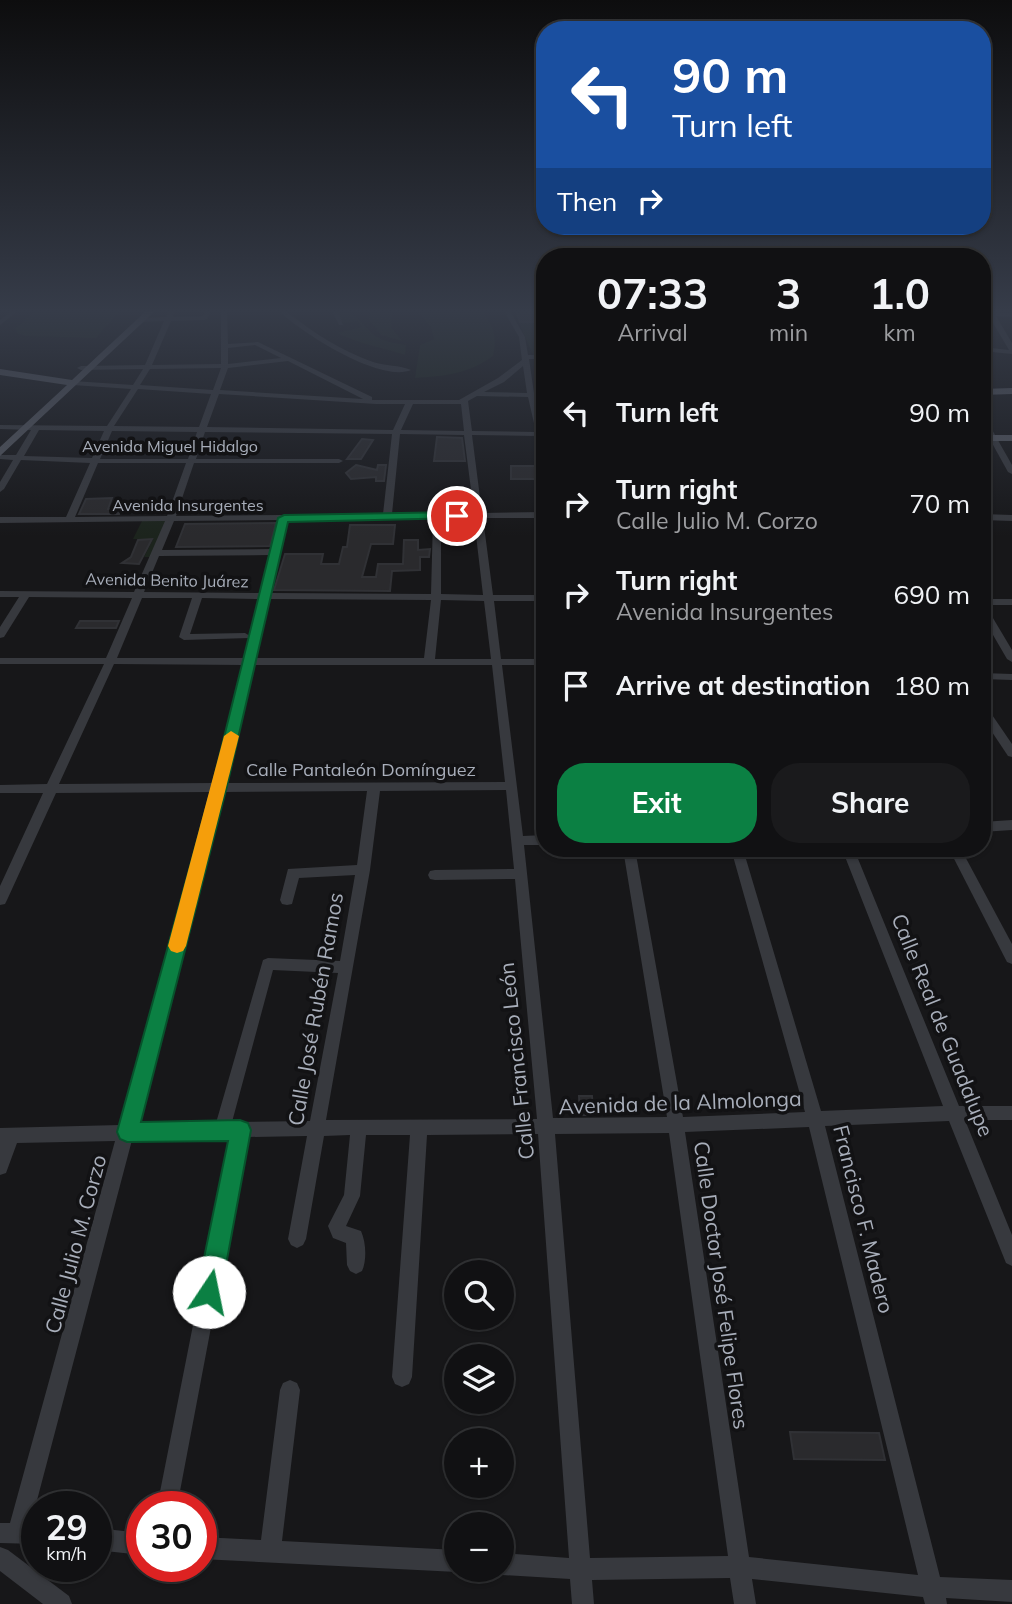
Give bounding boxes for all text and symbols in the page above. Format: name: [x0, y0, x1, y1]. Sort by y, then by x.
text: 90 m: [672, 44, 788, 105]
icon: left: [557, 49, 648, 140]
text: Turn left: [672, 105, 792, 145]
icon: right: [631, 182, 669, 220]
text: Then: [557, 185, 617, 218]
text: 07:33: [597, 267, 708, 320]
text: 3: [776, 267, 801, 320]
text: 1.0: [869, 267, 930, 320]
text: Arrival: [617, 318, 688, 347]
text: min: [769, 318, 808, 347]
text: km: [884, 318, 916, 347]
icon: left: [557, 394, 595, 432]
text: Turn left: [616, 396, 718, 429]
text: 90 m: [909, 396, 970, 429]
street label: Avenida Miguel Hidalgo: [82, 436, 258, 456]
text: Turn right: [616, 473, 737, 506]
icon: right: [557, 485, 595, 523]
pin: [427, 486, 487, 546]
text: 70 m: [909, 487, 970, 520]
street label: Avenida Insurgentes: [112, 495, 264, 515]
icon: arrive: [438, 497, 476, 535]
text: Calle Julio M. Corzo: [616, 506, 818, 535]
text: Turn right: [616, 564, 737, 597]
street label: Avenida Benito Juárez: [85, 569, 249, 591]
icon: right: [557, 576, 595, 614]
text: 690 m: [894, 578, 970, 611]
text: Avenida Insurgentes: [616, 597, 833, 626]
icon: arrive: [557, 667, 595, 705]
text: Arrive at destination: [616, 669, 871, 702]
text: 180 m: [894, 669, 970, 702]
street label: Calle Pantaleón Domínguez: [246, 758, 476, 781]
button: Exit: [557, 763, 757, 843]
button: Share: [771, 763, 970, 843]
street label: Calle José Rubén Ramos: [282, 890, 348, 1128]
street label: Calle Real de Guadalupe: [886, 910, 1000, 1140]
street label: Calle Francisco León: [493, 961, 539, 1161]
street label: Avenida de la Almolonga: [558, 1085, 802, 1119]
street label: Francisco F. Madero: [828, 1122, 900, 1316]
street label: Calle Doctor José Felipe Flores: [689, 1139, 755, 1431]
street label: Calle Julio M. Corzo: [39, 1152, 111, 1336]
position arrow: [172, 1255, 246, 1329]
map controls: [444, 1260, 514, 1582]
button: search: [444, 1260, 514, 1330]
button: layers: [444, 1344, 514, 1414]
button: +: [444, 1428, 514, 1498]
speed limit sign: 30: [126, 1491, 217, 1582]
text: 29: [45, 1505, 88, 1549]
button: −: [444, 1512, 514, 1582]
text: km/h: [46, 1542, 87, 1565]

